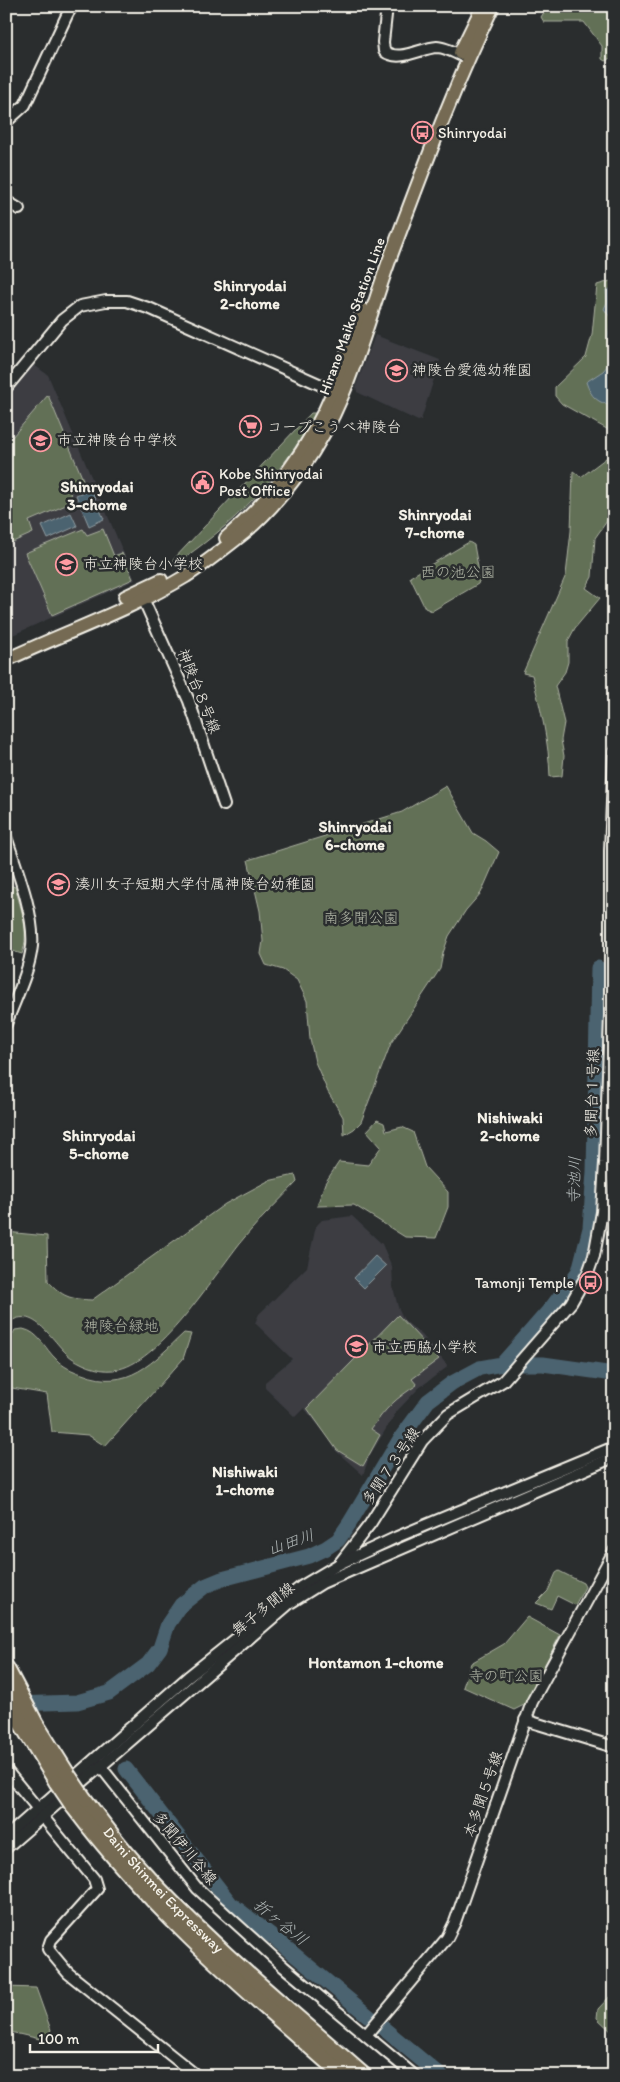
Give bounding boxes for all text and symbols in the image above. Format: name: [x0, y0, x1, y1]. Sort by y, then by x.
bus stop icon: Shinryodai: [410, 121, 434, 145]
place label: Shinryodai: [438, 124, 507, 142]
street label: Hirano Maiko Station Line: [315, 235, 389, 397]
district label: Shinryodai 2-chome: [213, 276, 287, 313]
school or university icon: 神陵台愛徳幼稚園: [384, 358, 408, 382]
place label: 神陵台愛徳幼稚園: [412, 361, 532, 379]
supermarket icon: コープこうべ神陵台: [239, 415, 263, 439]
place label: コープこうべ神陵台: [267, 418, 401, 436]
school or university icon: 市立神陵台中学校: [29, 428, 53, 452]
place label: 市立神陵台中学校: [57, 431, 177, 449]
place label: Kobe Shinryodai Post Office: [219, 465, 323, 500]
public building icon: Kobe Shinryodai Post Office: [191, 471, 215, 495]
district label: Shinryodai 3-chome: [60, 477, 134, 514]
district label: Shinryodai 7-chome: [398, 505, 472, 542]
school or university icon: 市立神陵台小学校: [55, 552, 79, 576]
place label: 市立神陵台小学校: [83, 555, 203, 573]
park label: 西の池公園: [420, 563, 496, 581]
street label: 神陵台８号線: [174, 646, 224, 736]
district label: Shinryodai 6-chome: [318, 817, 392, 854]
school or university icon: 湊川女子短期大学付属神陵台幼稚園: [47, 872, 71, 896]
place label: 湊川女子短期大学付属神陵台幼稚園: [75, 875, 315, 893]
park label: 南多聞公園: [323, 909, 399, 927]
street label: 多聞台１号線: [581, 1048, 603, 1138]
district label: Nishiwaki 2-chome: [477, 1108, 543, 1145]
district label: Shinryodai 5-chome: [62, 1126, 136, 1163]
water label: 寺池川: [564, 1156, 584, 1204]
bus stop icon: Tamonji Temple: [578, 1271, 602, 1295]
place label: Tamonji Temple: [475, 1274, 574, 1292]
park label: 神陵台緑地: [83, 1317, 159, 1335]
school or university icon: 市立西脇小学校: [344, 1335, 368, 1359]
place label: 市立西脇小学校: [372, 1338, 477, 1356]
street label: 多聞７３号線: [358, 1424, 424, 1508]
district label: Nishiwaki 1-chome: [212, 1462, 278, 1499]
water label: 山田川: [265, 1525, 317, 1559]
street label: 舞子多聞線: [228, 1578, 298, 1640]
district label: Hontamon 1-chome: [308, 1653, 444, 1672]
park label: 寺の町公園: [468, 1667, 544, 1685]
street label: 本多聞５号線: [460, 1749, 506, 1839]
street label: 多聞伊川谷線: [149, 1808, 221, 1888]
street label: Daini Shinmei Expressway: [99, 1823, 227, 1957]
water label: 折ヶ谷川: [250, 1894, 312, 1950]
scale bar: [30, 2022, 158, 2054]
text: 100 m: [38, 2030, 80, 2048]

